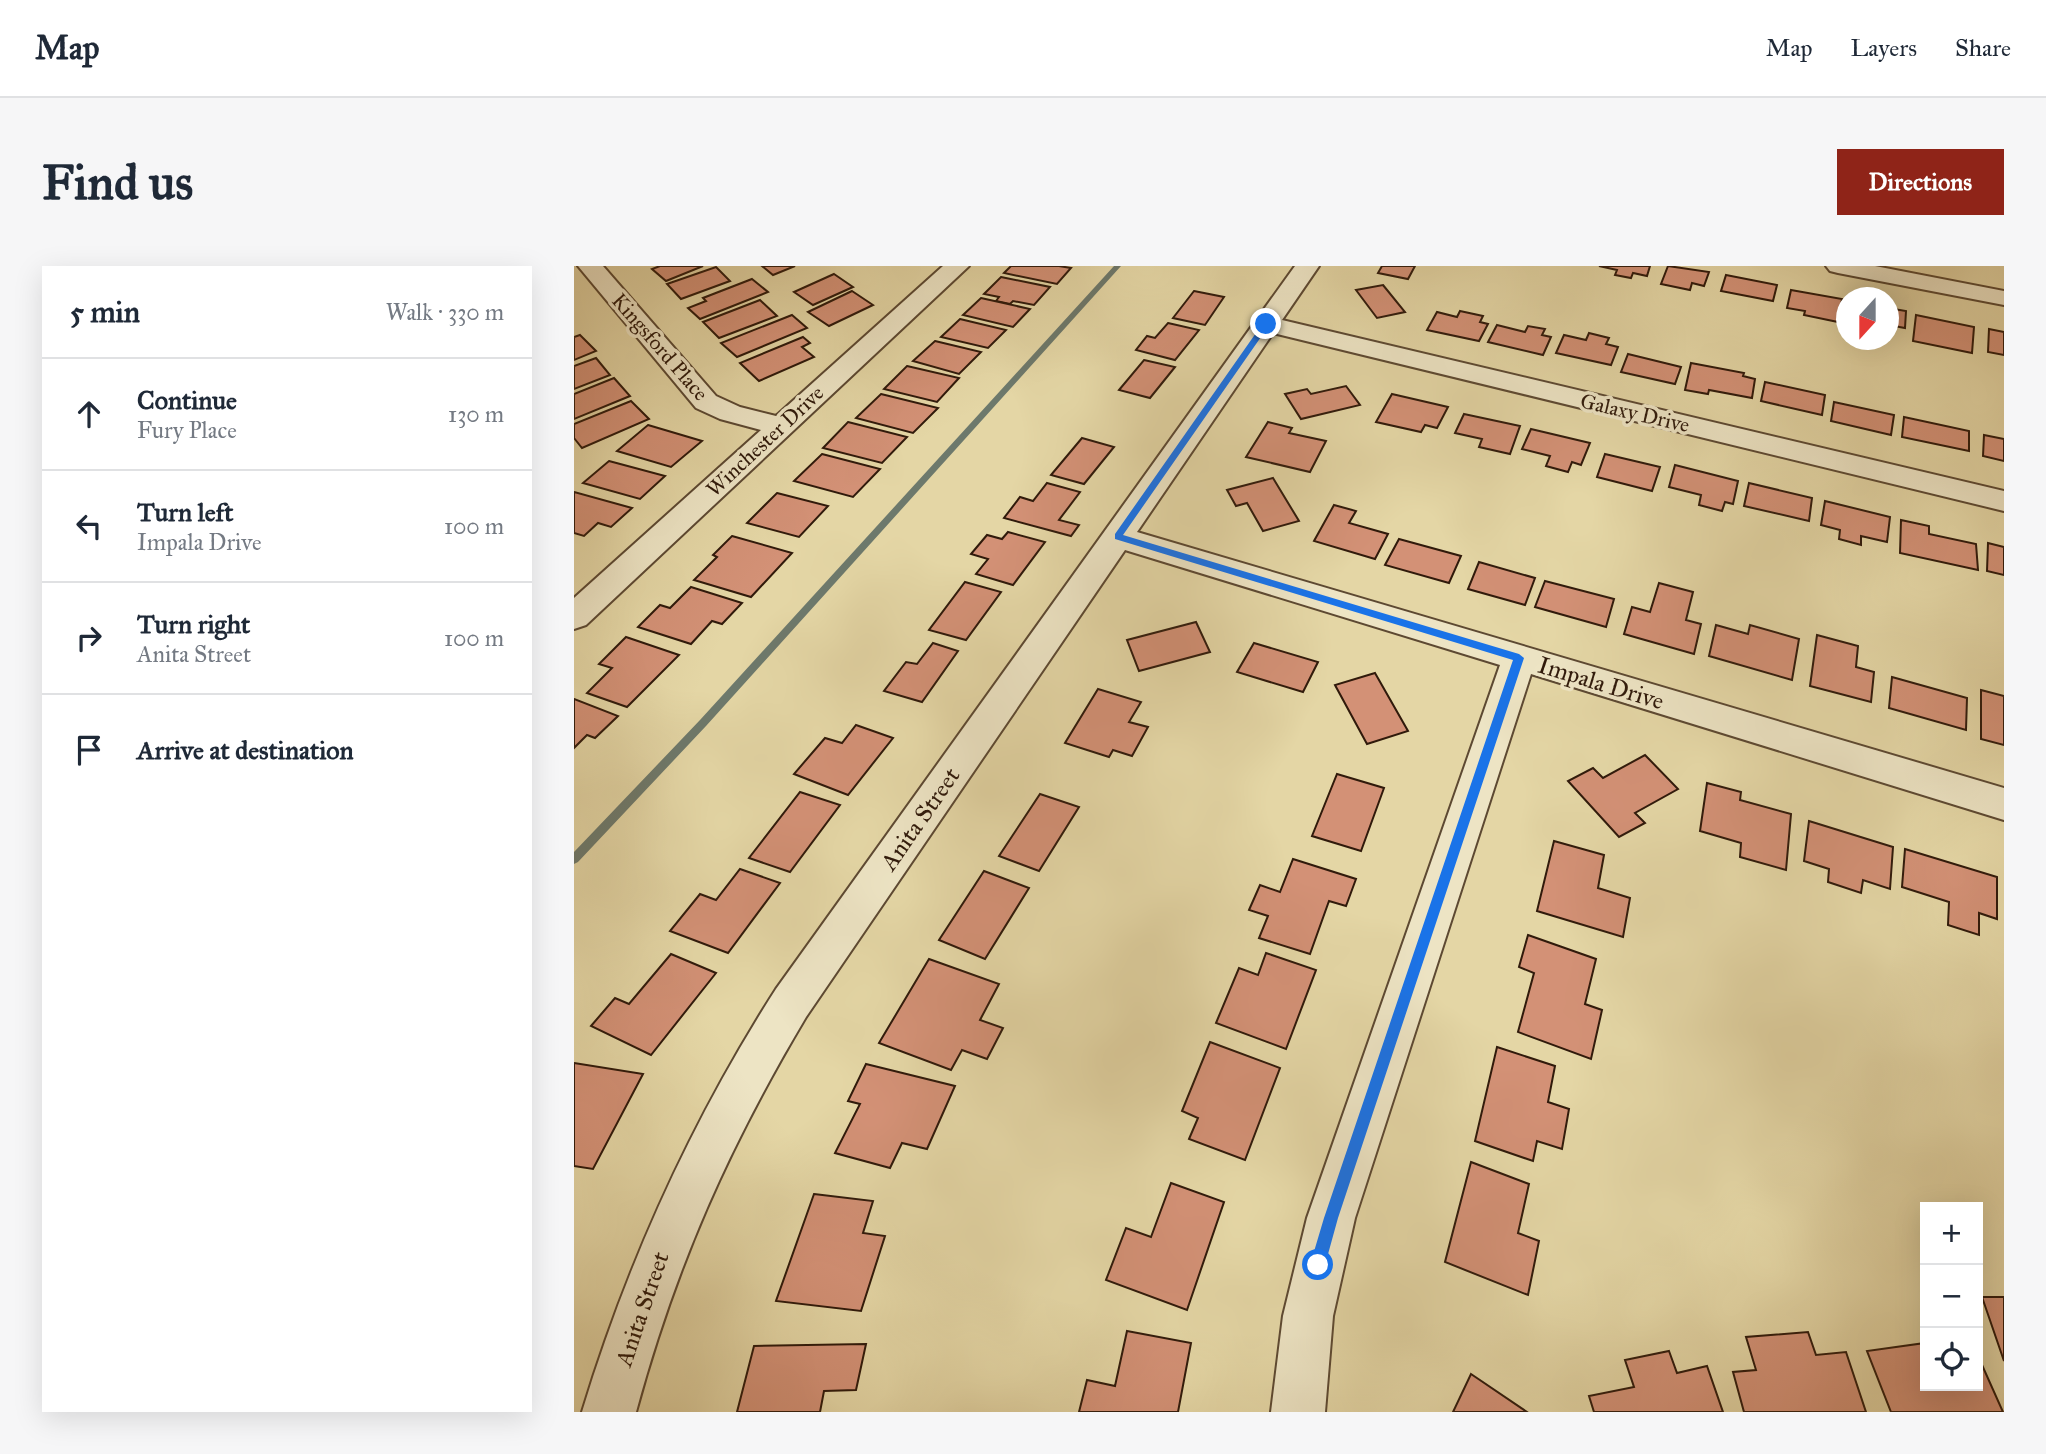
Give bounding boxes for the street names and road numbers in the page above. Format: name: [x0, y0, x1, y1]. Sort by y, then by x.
street label: Kingsford Place: [606, 288, 714, 406]
street label: Winchester Drive: [701, 380, 829, 502]
street label: Galaxy Drive: [1578, 388, 1692, 438]
street label: Impala Drive: [1535, 650, 1667, 716]
street label: Anita Street: [873, 761, 967, 877]
street label: Anita Street: [608, 1247, 676, 1371]

